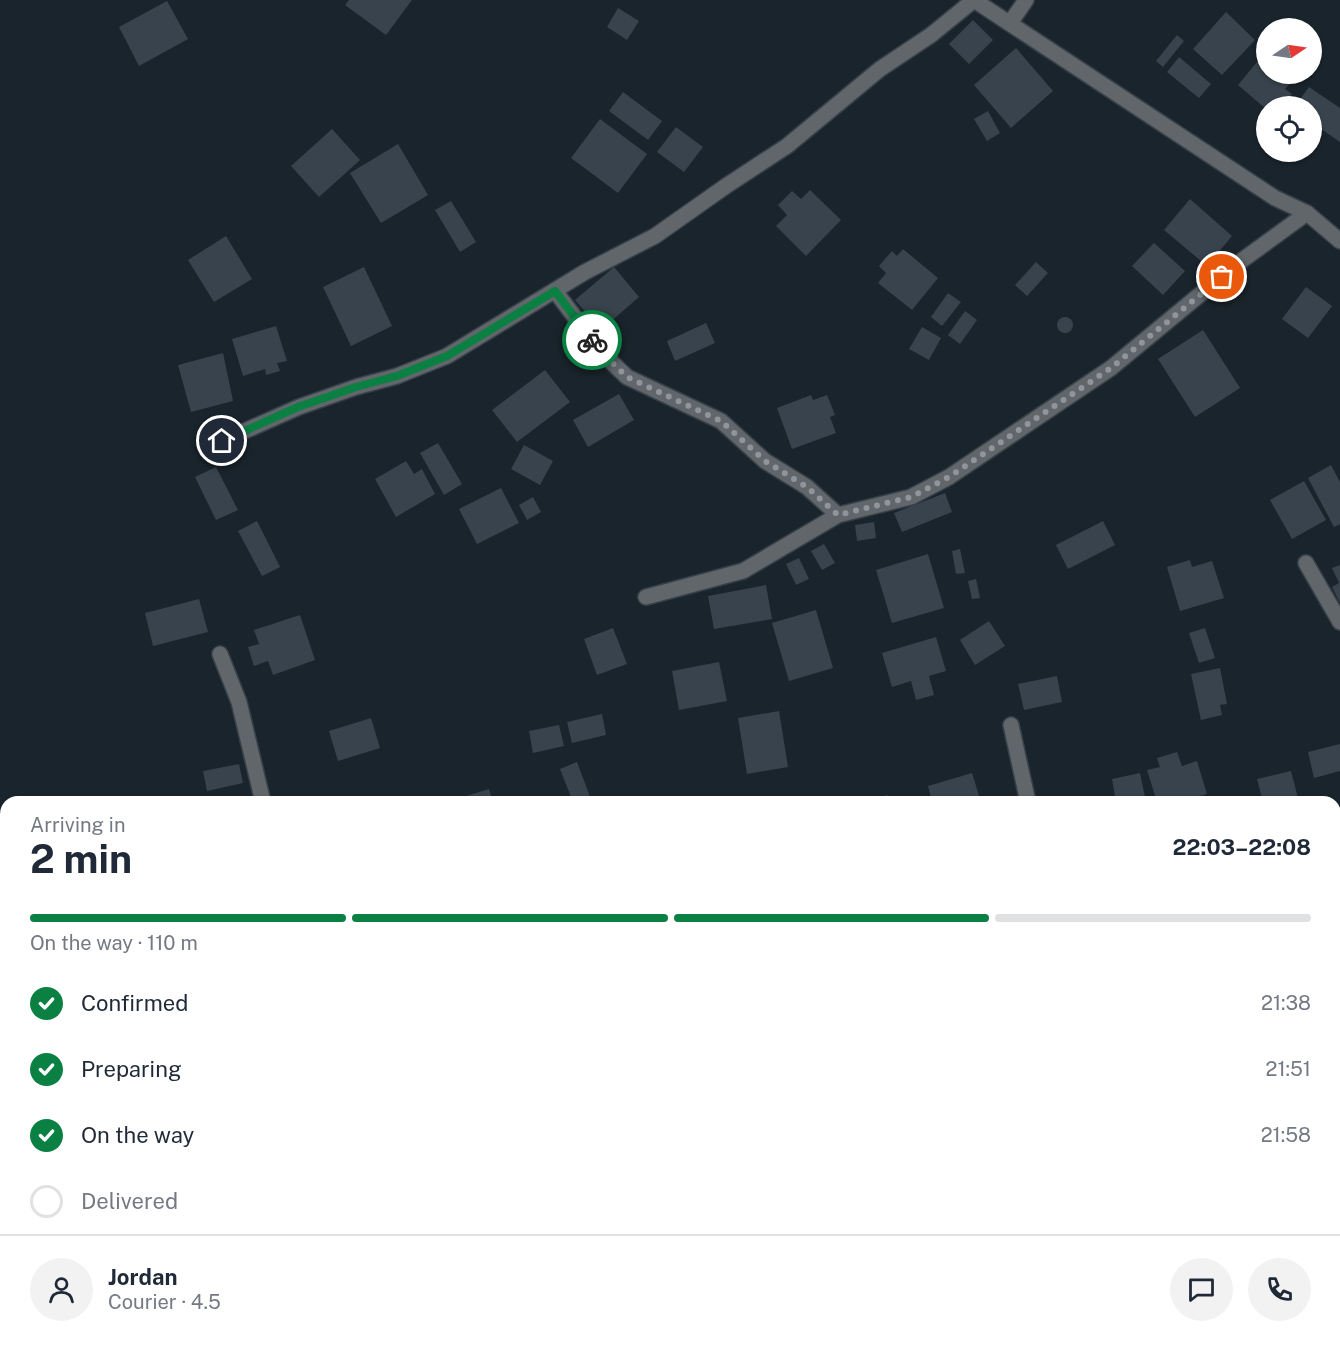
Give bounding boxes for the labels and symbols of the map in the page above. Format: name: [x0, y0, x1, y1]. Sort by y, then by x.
north arrow: [1256, 18, 1322, 84]
pin: [1196, 251, 1247, 302]
courier: [562, 310, 622, 370]
pin: [196, 415, 247, 466]

